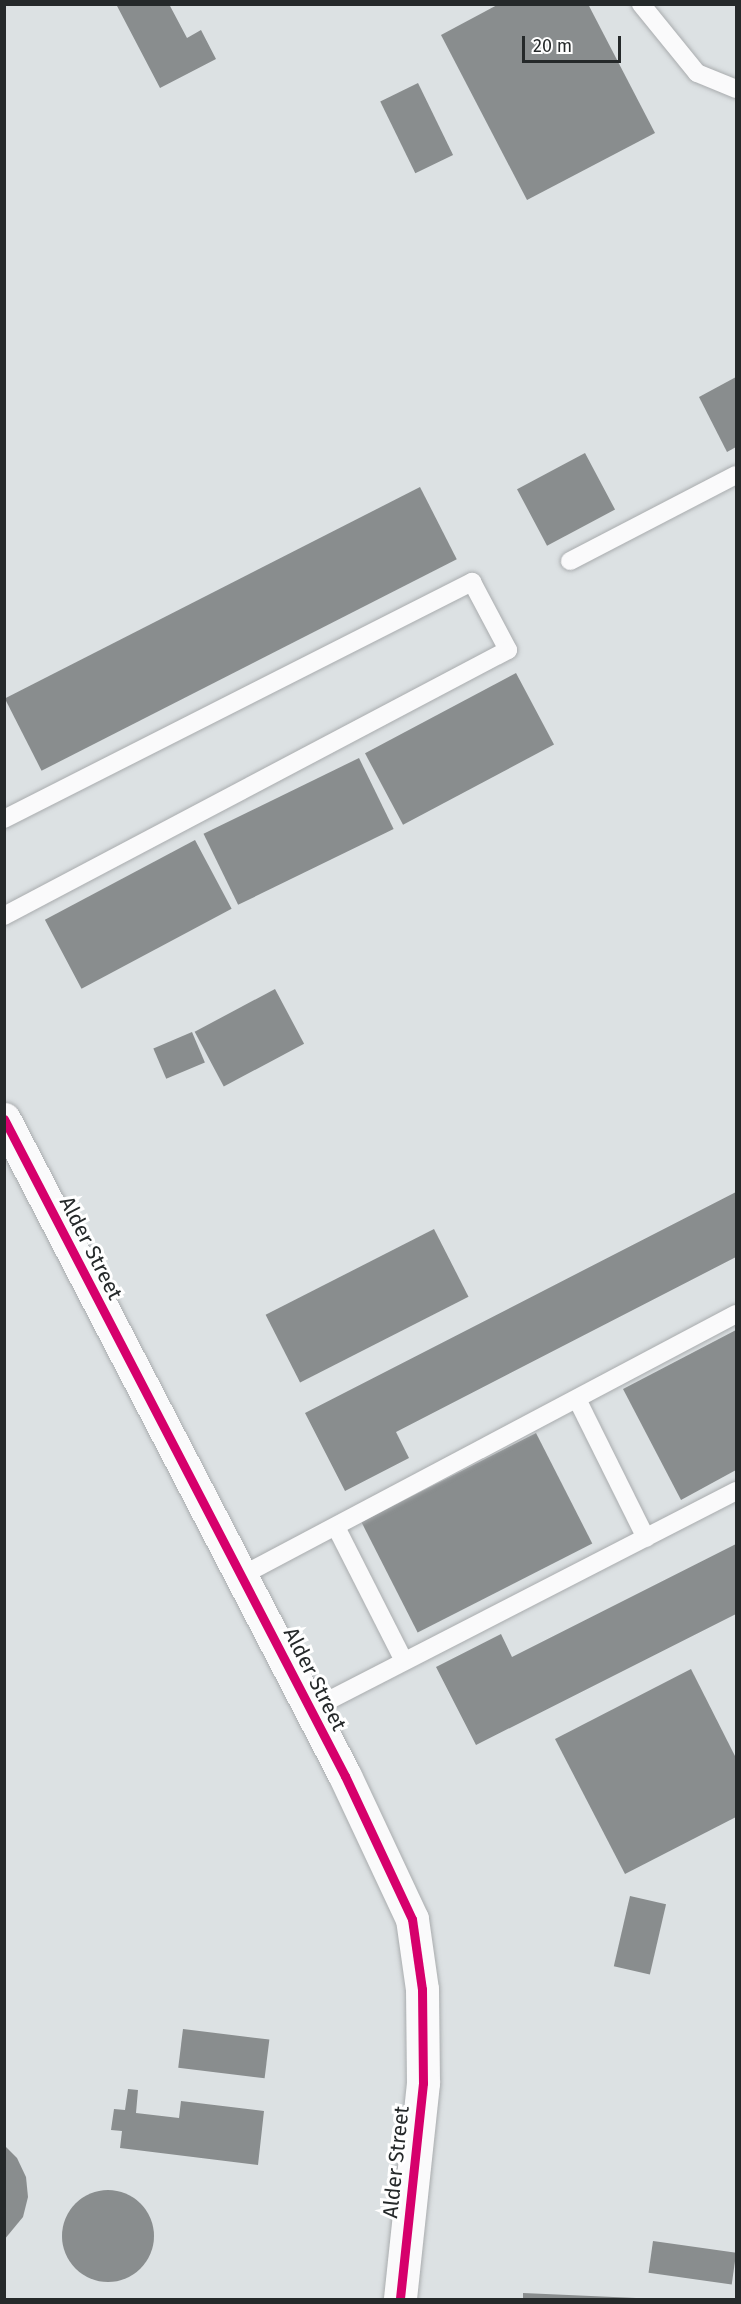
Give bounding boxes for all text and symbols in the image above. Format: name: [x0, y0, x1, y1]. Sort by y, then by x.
scale bar: [525, 24, 624, 62]
text: 20 m: [533, 35, 572, 57]
street label: Alder Street: [54, 1192, 128, 1304]
street label: Alder Street: [278, 1623, 352, 1735]
street label: Alder Street: [378, 2105, 414, 2219]

